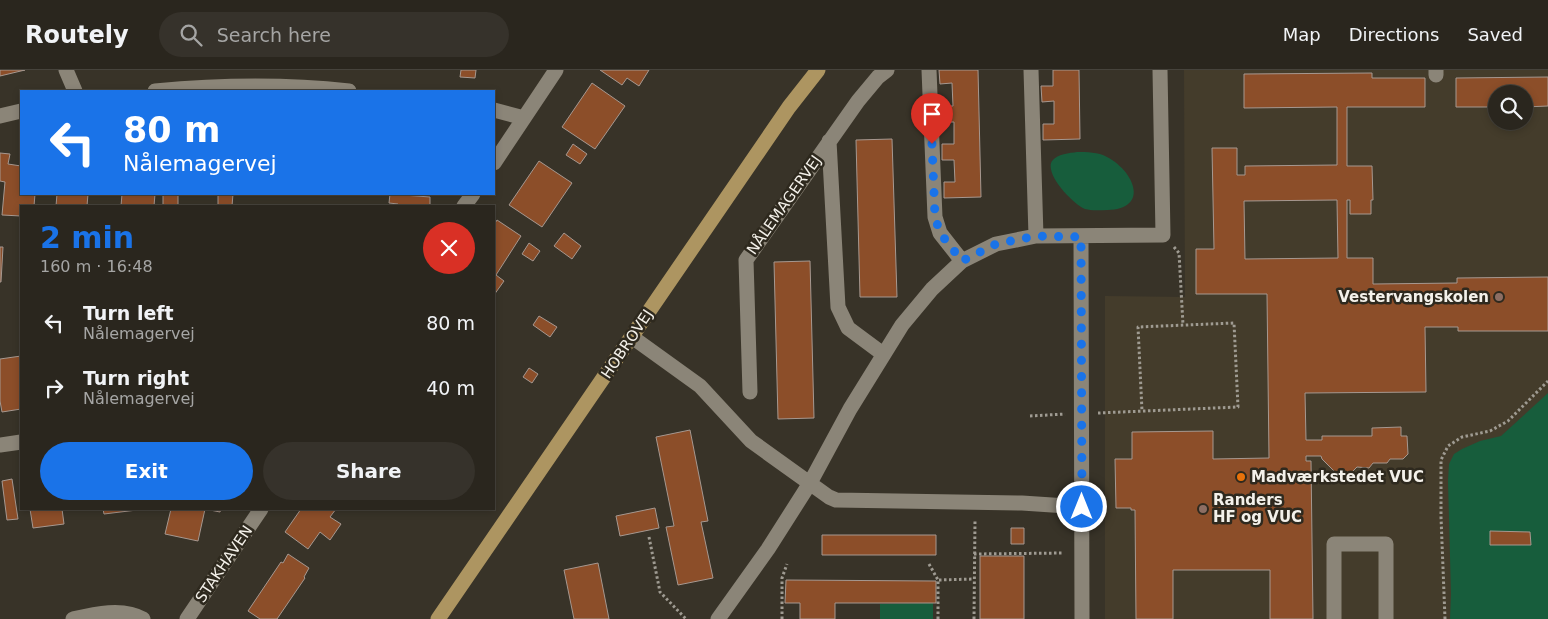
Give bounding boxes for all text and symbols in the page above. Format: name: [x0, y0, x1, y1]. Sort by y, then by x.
search box: [159, 12, 509, 57]
text: Routely: [25, 21, 129, 49]
icon: search: [177, 21, 205, 49]
text: Search here: [217, 24, 331, 46]
text: Map: [1283, 24, 1321, 45]
text: Directions: [1349, 24, 1439, 45]
text: Saved: [1467, 24, 1523, 45]
map controls: [1488, 85, 1533, 130]
button: search: [1488, 85, 1533, 130]
pin: [911, 93, 953, 144]
icon: arrive: [918, 100, 946, 128]
icon: left: [40, 110, 105, 175]
text: 80 m: [123, 110, 220, 150]
text: Nålemagervej: [123, 151, 277, 176]
street label: NÅLEMAGERVEJ: [742, 151, 825, 258]
text: 2 min: [40, 220, 134, 255]
button: close: [423, 222, 475, 274]
text: 160 m · 16:48: [40, 257, 153, 276]
place label: Vestervangskolen: [1338, 288, 1489, 306]
marker: Vestervangskolen: [1493, 291, 1505, 303]
text: Turn left: [83, 302, 174, 324]
street label: HOBROVEJ: [597, 306, 657, 382]
icon: left: [40, 309, 68, 337]
text: 80 m: [426, 312, 475, 334]
text: Nålemagervej: [83, 324, 195, 343]
text: Turn right: [83, 367, 189, 389]
icon: right: [40, 374, 68, 402]
text: 40 m: [426, 377, 475, 399]
text: Nålemagervej: [83, 389, 195, 408]
button: Exit: [40, 442, 253, 500]
button: Share: [263, 442, 475, 500]
place label: Madværkstedet VUC: [1251, 468, 1424, 486]
marker: Madværkstedet VUC: [1235, 471, 1247, 483]
position arrow: [1055, 480, 1107, 532]
place label: Randers HF og VUC: [1213, 491, 1302, 526]
marker: Randers HF og VUC: [1197, 503, 1209, 515]
street label: STAKHAVEN: [192, 522, 256, 606]

